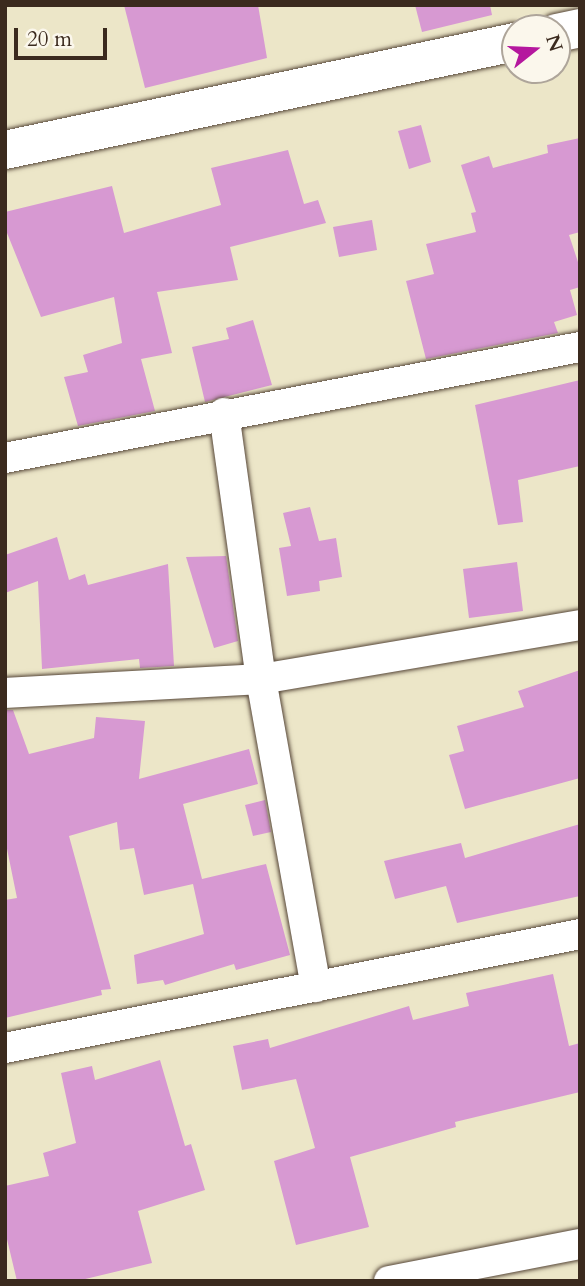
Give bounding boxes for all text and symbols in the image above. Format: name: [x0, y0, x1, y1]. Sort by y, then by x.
scale bar: [18, 14, 110, 58]
north arrow: [501, 14, 571, 84]
text: 20 m: [27, 25, 72, 54]
text: N: [539, 31, 569, 55]

